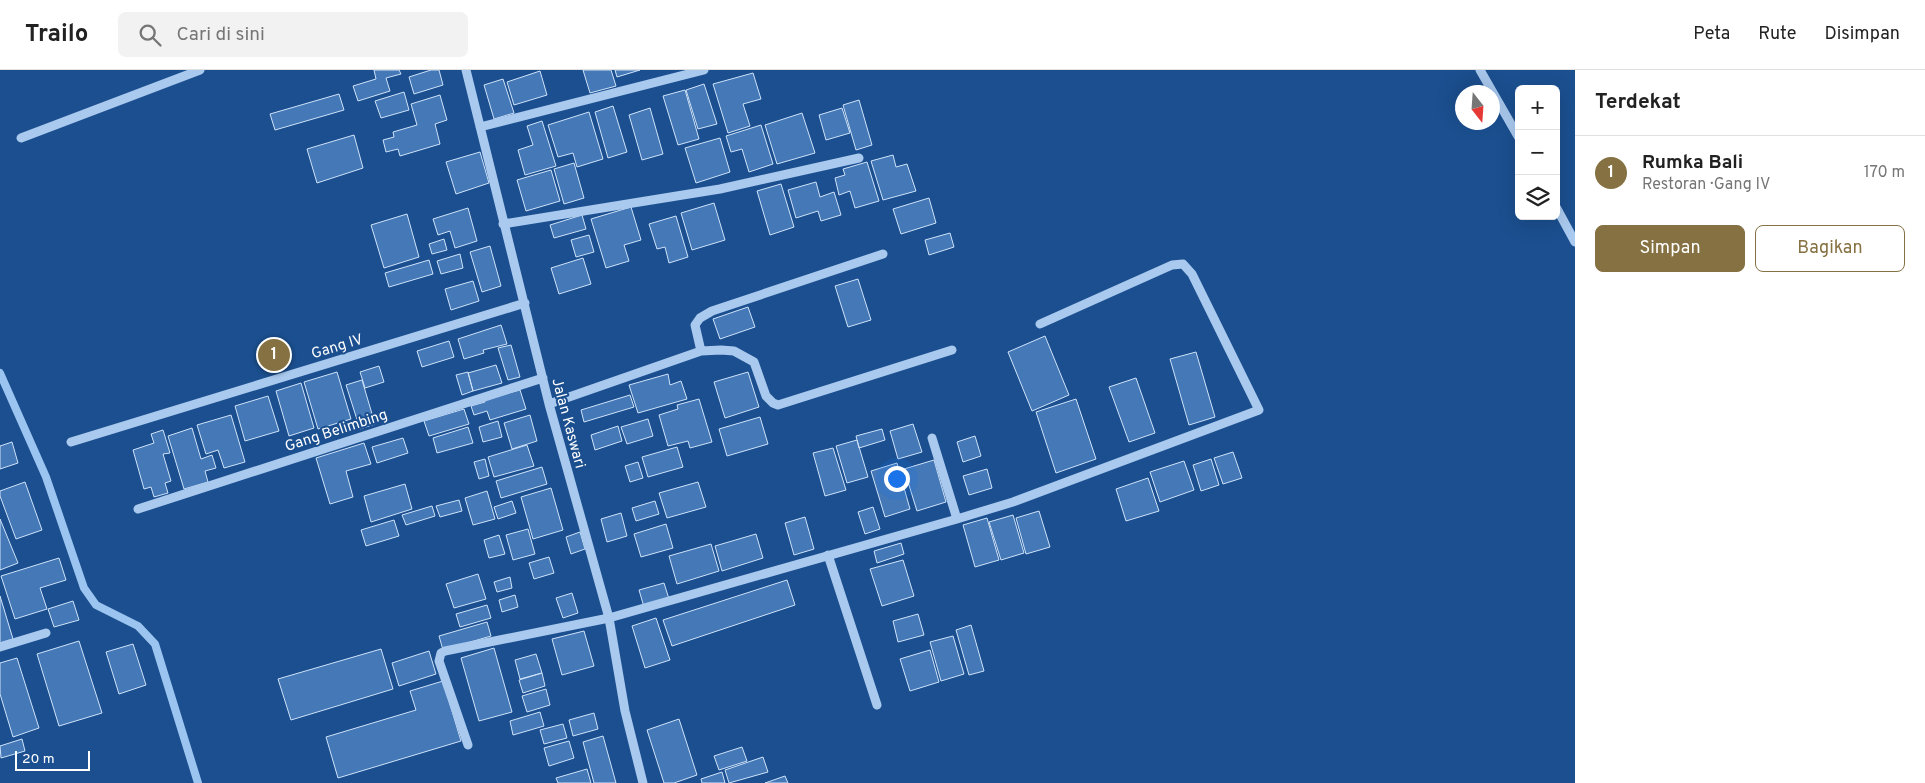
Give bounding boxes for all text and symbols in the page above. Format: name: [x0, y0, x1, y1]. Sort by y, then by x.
search box: [118, 12, 468, 57]
text: Trailo: [25, 20, 88, 50]
icon: search: [136, 21, 164, 49]
text: Cari di sini: [176, 23, 265, 47]
text: Peta: [1693, 23, 1730, 46]
text: Rute: [1758, 23, 1796, 46]
text: Disimpan: [1824, 23, 1900, 46]
north arrow: [1455, 85, 1500, 130]
map controls: [1515, 85, 1560, 220]
button: +: [1515, 85, 1560, 130]
text: Terdekat: [1595, 89, 1681, 116]
button: −: [1515, 130, 1560, 175]
text: Rumka Bali: [1642, 151, 1743, 175]
text: 1: [1608, 163, 1614, 183]
text: 170 m: [1864, 163, 1905, 183]
button: layers: [1515, 175, 1560, 220]
text: Restoran · Gang IV: [1642, 175, 1770, 195]
button: Simpan: [1595, 225, 1745, 272]
button: Bagikan: [1755, 225, 1905, 272]
street label: Gang IV: [309, 331, 366, 364]
pin: 1: [258, 336, 290, 374]
street label: Jalan Kaswari: [546, 376, 589, 471]
street label: Gang Belimbing: [283, 406, 390, 457]
your location: [884, 466, 910, 492]
scale bar: [15, 748, 90, 771]
text: 20 m: [22, 751, 55, 768]

